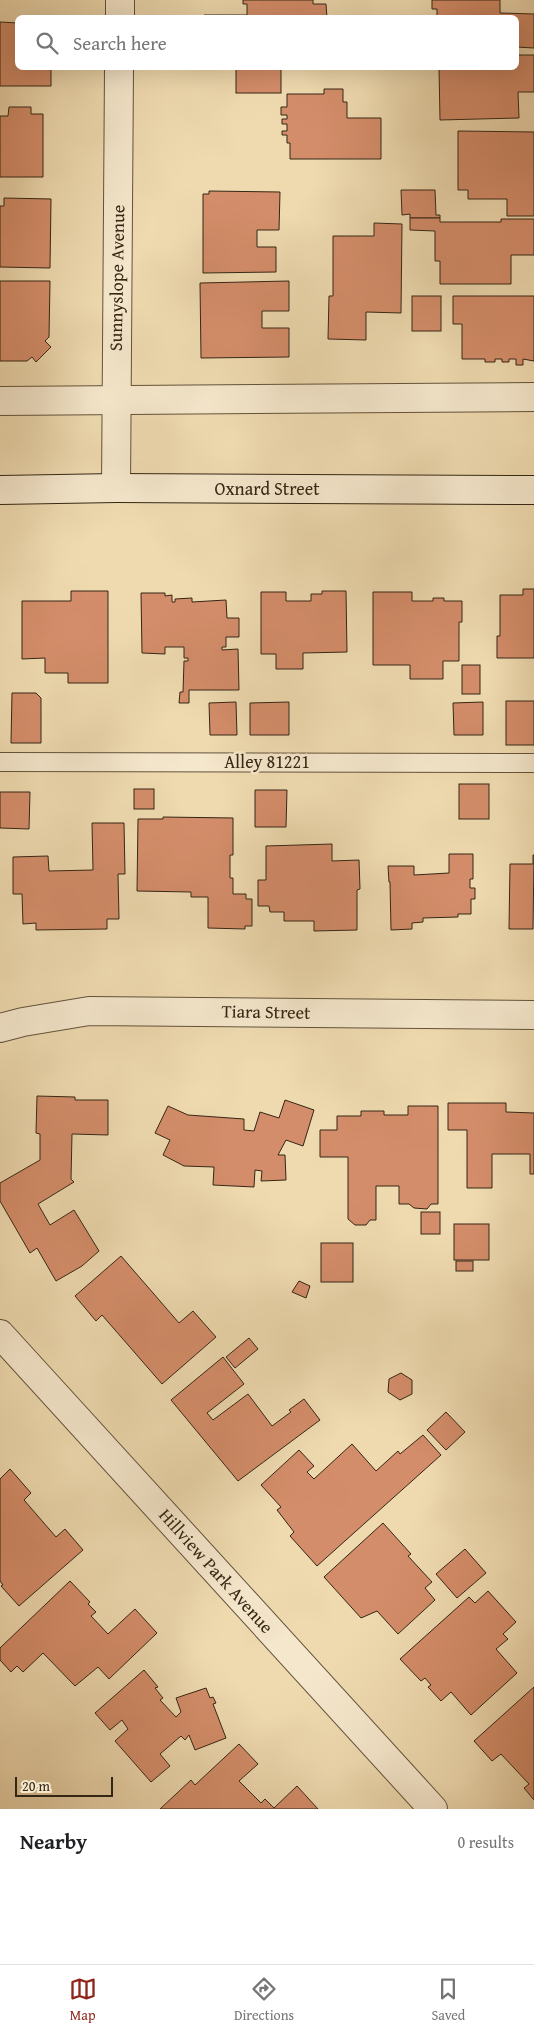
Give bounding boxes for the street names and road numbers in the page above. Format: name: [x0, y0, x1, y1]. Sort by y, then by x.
street label: Sunnyslope Avenue: [102, 205, 131, 351]
street label: Oxnard Street: [214, 475, 320, 502]
street label: Alley 81221: [224, 748, 310, 775]
street label: Tiara Street: [221, 997, 311, 1026]
street label: Hillview Park Avenue: [153, 1502, 280, 1639]

